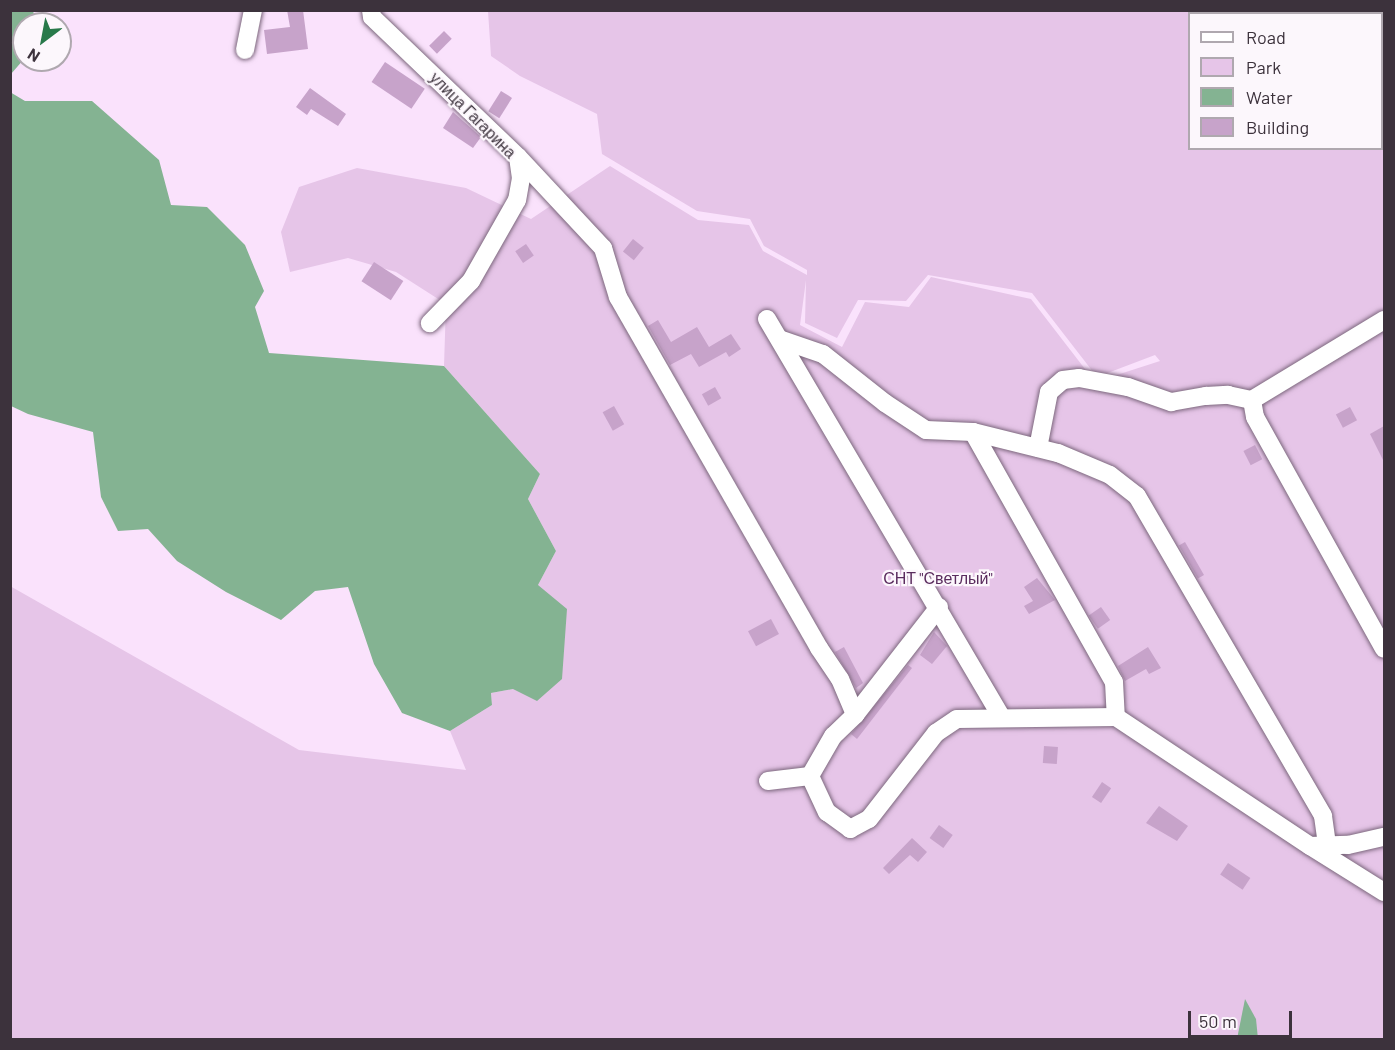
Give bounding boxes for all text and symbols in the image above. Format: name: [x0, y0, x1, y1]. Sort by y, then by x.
north arrow: [12, 12, 72, 72]
legend: [1188, 12, 1383, 150]
text: Road: [1246, 26, 1286, 48]
text: N: [24, 45, 43, 67]
text: Park: [1246, 56, 1281, 78]
street label: улица Гагарина: [426, 68, 520, 162]
text: Water: [1246, 86, 1293, 108]
text: Building: [1246, 116, 1309, 138]
park label: СНТ "Светлый": [883, 568, 993, 588]
scale bar: [1191, 999, 1294, 1037]
text: 50 m: [1199, 1010, 1237, 1032]

